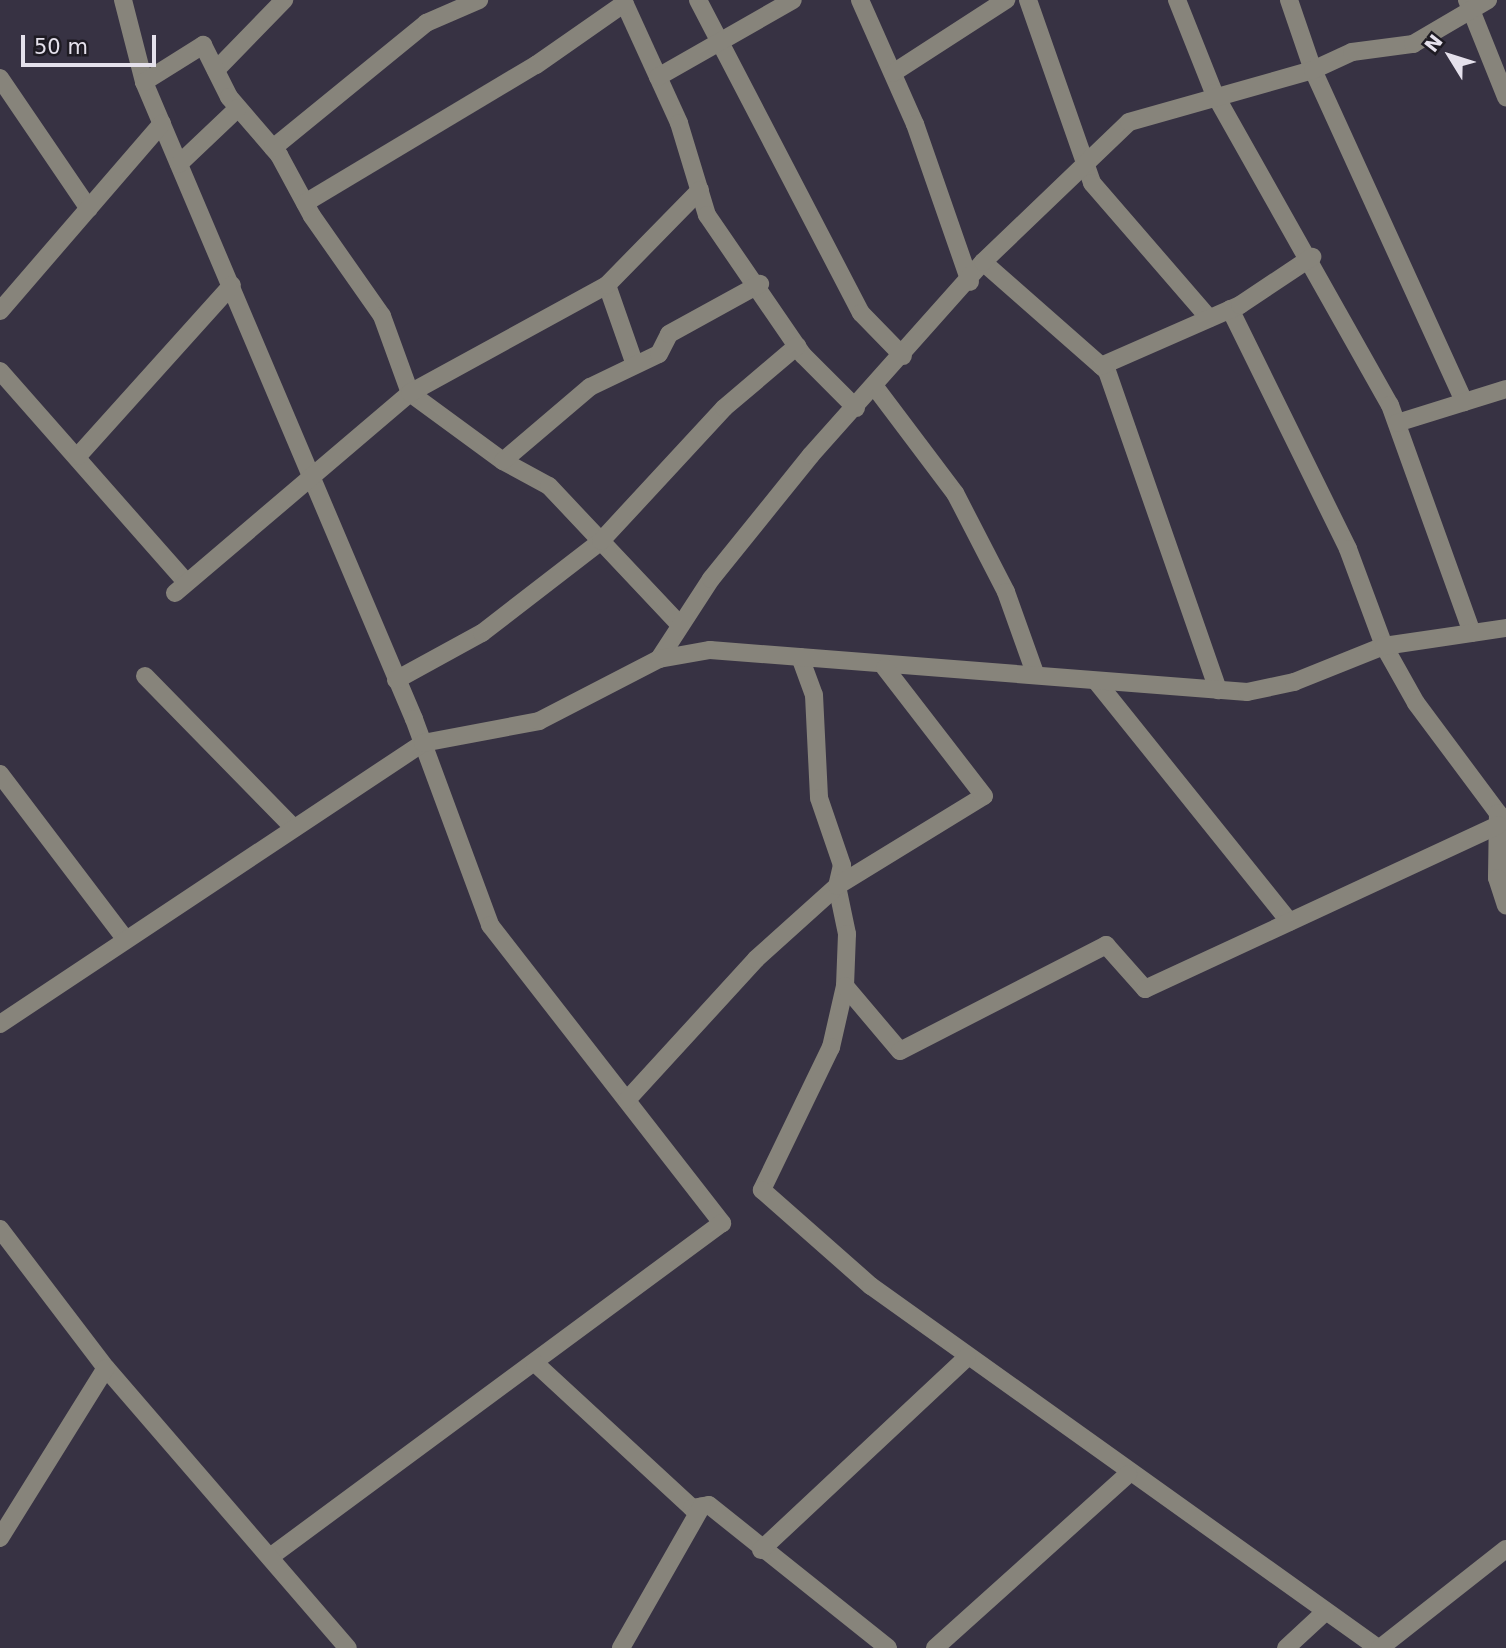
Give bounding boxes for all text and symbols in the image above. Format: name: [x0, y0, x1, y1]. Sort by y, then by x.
scale bar: [24, 21, 159, 65]
north arrow: [1415, 21, 1485, 91]
text: N: [1420, 30, 1447, 56]
text: 50 m: [34, 35, 88, 59]

